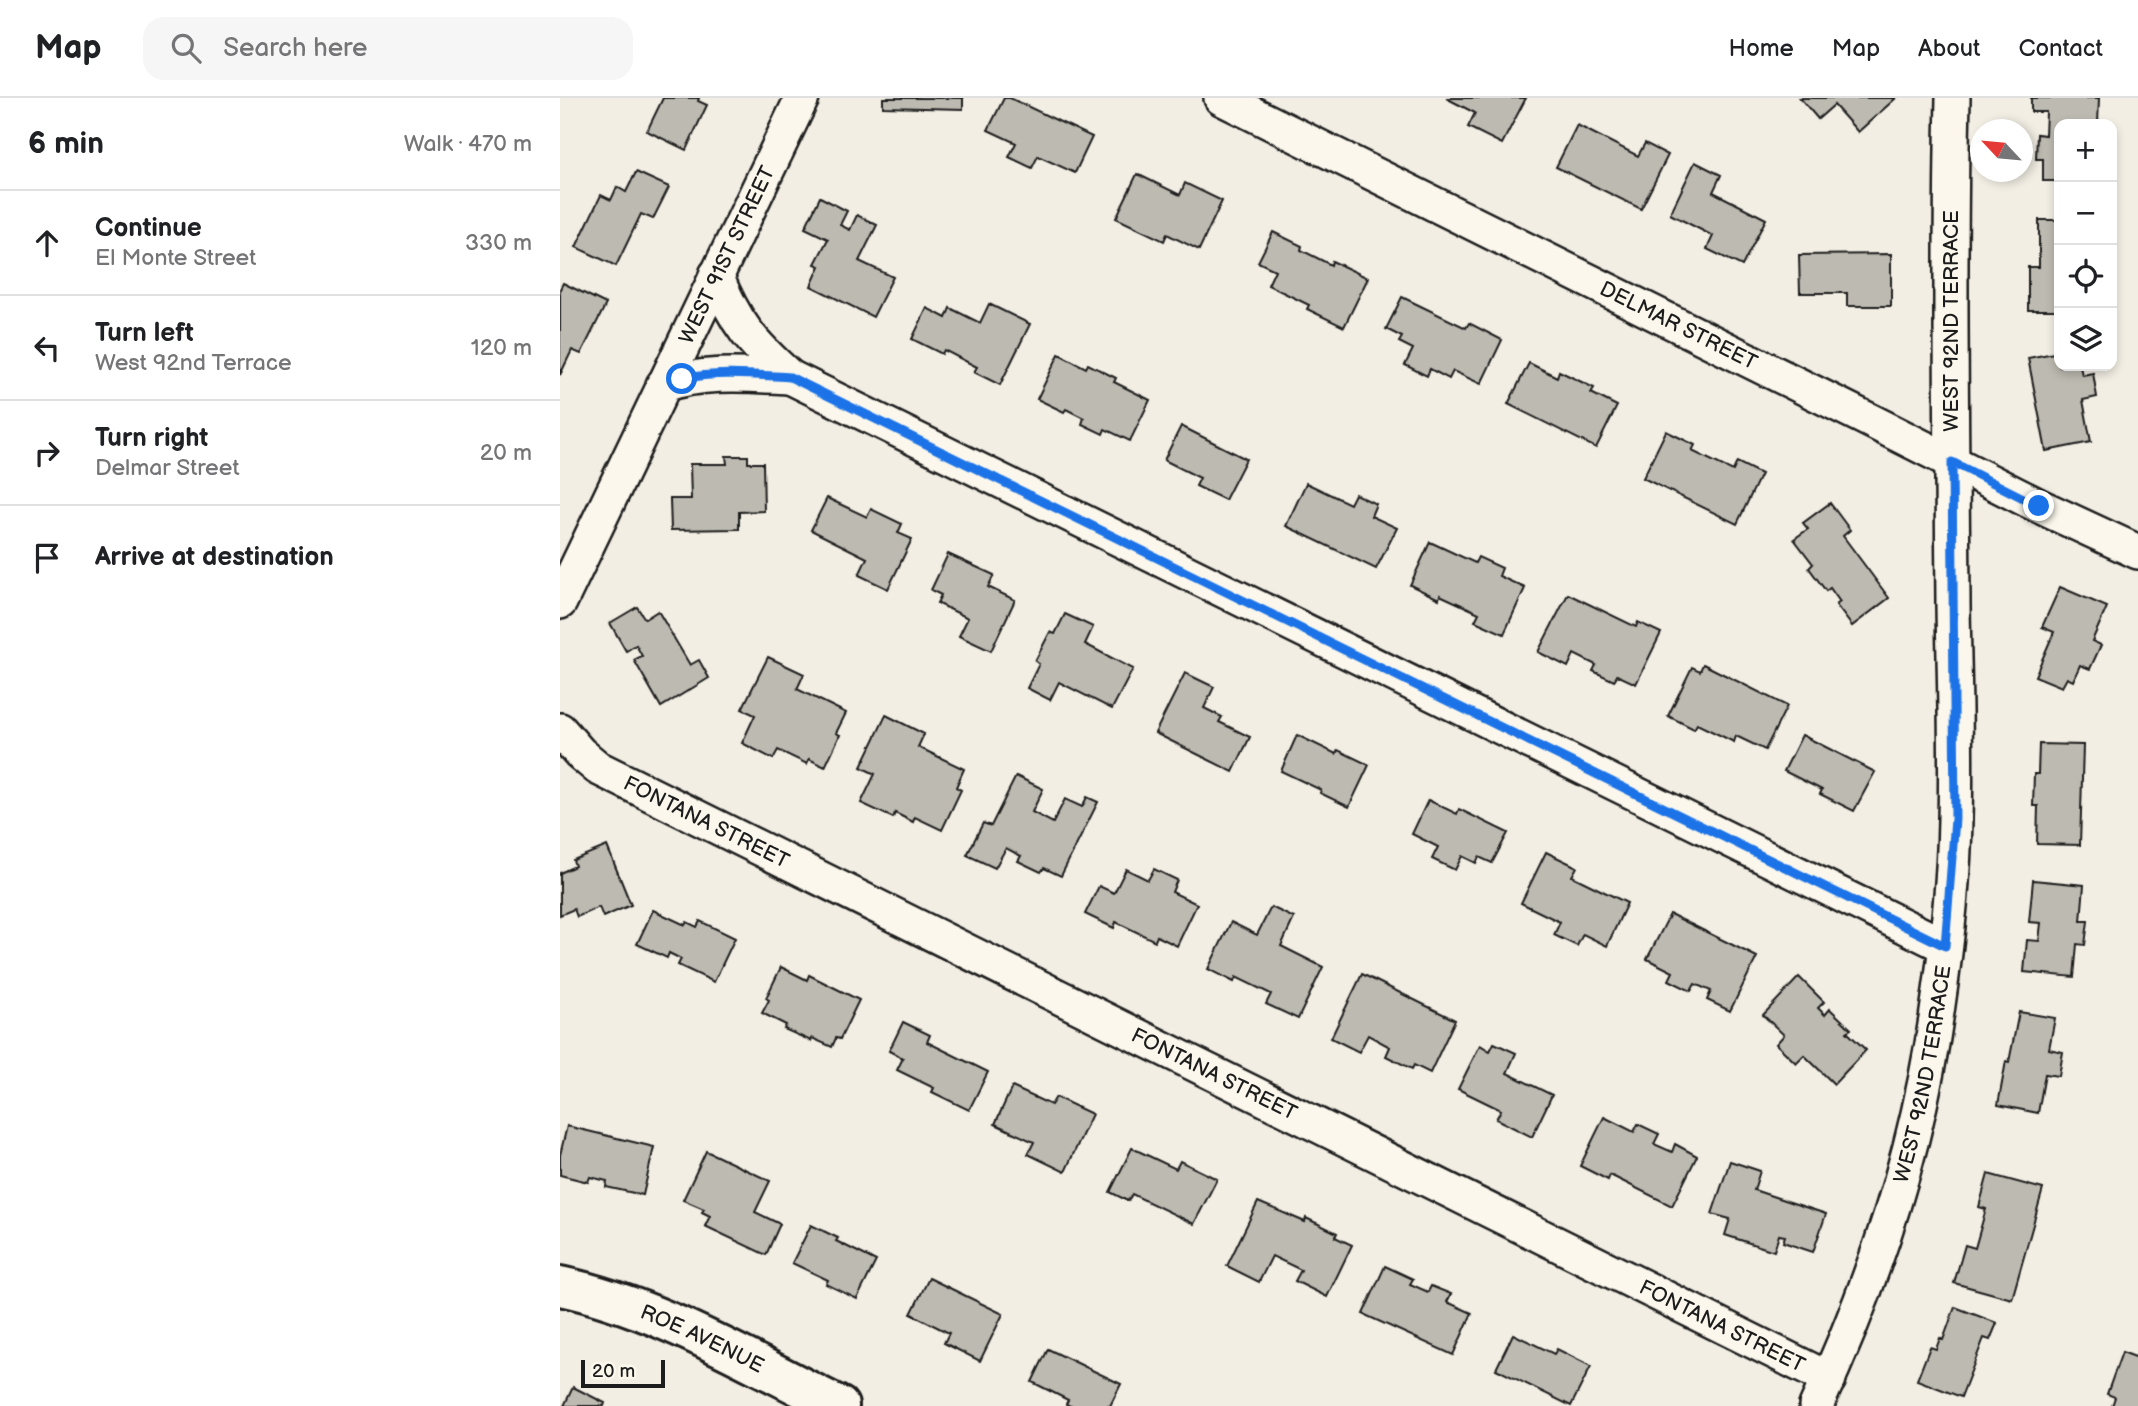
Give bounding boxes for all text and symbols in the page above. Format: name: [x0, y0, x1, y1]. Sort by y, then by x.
search box: [143, 17, 633, 80]
text: Map: [35, 28, 101, 68]
icon: search: [167, 29, 205, 67]
text: Search here: [223, 33, 367, 64]
text: Home: [1729, 34, 1794, 63]
text: Map: [1832, 34, 1880, 63]
text: About: [1918, 34, 1980, 63]
text: Contact: [2018, 34, 2103, 63]
north arrow: [1970, 119, 2033, 182]
map controls: [2054, 119, 2117, 371]
button: +: [2054, 119, 2117, 182]
text: 6 min: [28, 126, 104, 162]
text: Walk · 470 m: [404, 130, 532, 158]
street label: WEST 91ST STREET: [673, 162, 780, 348]
button: −: [2054, 182, 2117, 245]
street label: WEST 92ND TERRACE: [1939, 210, 1964, 432]
text: Continue: [95, 213, 202, 244]
icon: ahead: [28, 224, 66, 262]
text: 330 m: [465, 229, 532, 257]
text: El Monte Street: [95, 244, 256, 272]
button: locate: [2054, 245, 2117, 308]
street label: DELMAR STREET: [1596, 276, 1762, 375]
button: layers: [2054, 308, 2117, 371]
text: Turn left: [95, 318, 194, 349]
icon: left: [28, 329, 66, 367]
text: 120 m: [471, 334, 532, 362]
text: West 92nd Terrace: [95, 349, 292, 377]
route start: [666, 363, 697, 394]
text: Turn right: [95, 423, 208, 454]
icon: right: [28, 434, 66, 472]
text: 20 m: [480, 439, 532, 467]
text: Delmar Street: [95, 454, 239, 482]
route end: [2023, 490, 2054, 521]
icon: arrive: [28, 539, 66, 577]
text: Arrive at destination: [95, 542, 334, 573]
street label: FONTANA STREET: [619, 770, 794, 874]
street label: WEST 92ND TERRACE: [1888, 964, 1956, 1186]
street label: FONTANA STREET: [1127, 1022, 1302, 1126]
street label: FONTANA STREET: [1635, 1274, 1810, 1378]
street label: ROE AVENUE: [637, 1299, 768, 1378]
scale bar: [581, 1357, 665, 1389]
text: 20 m: [592, 1360, 635, 1383]

